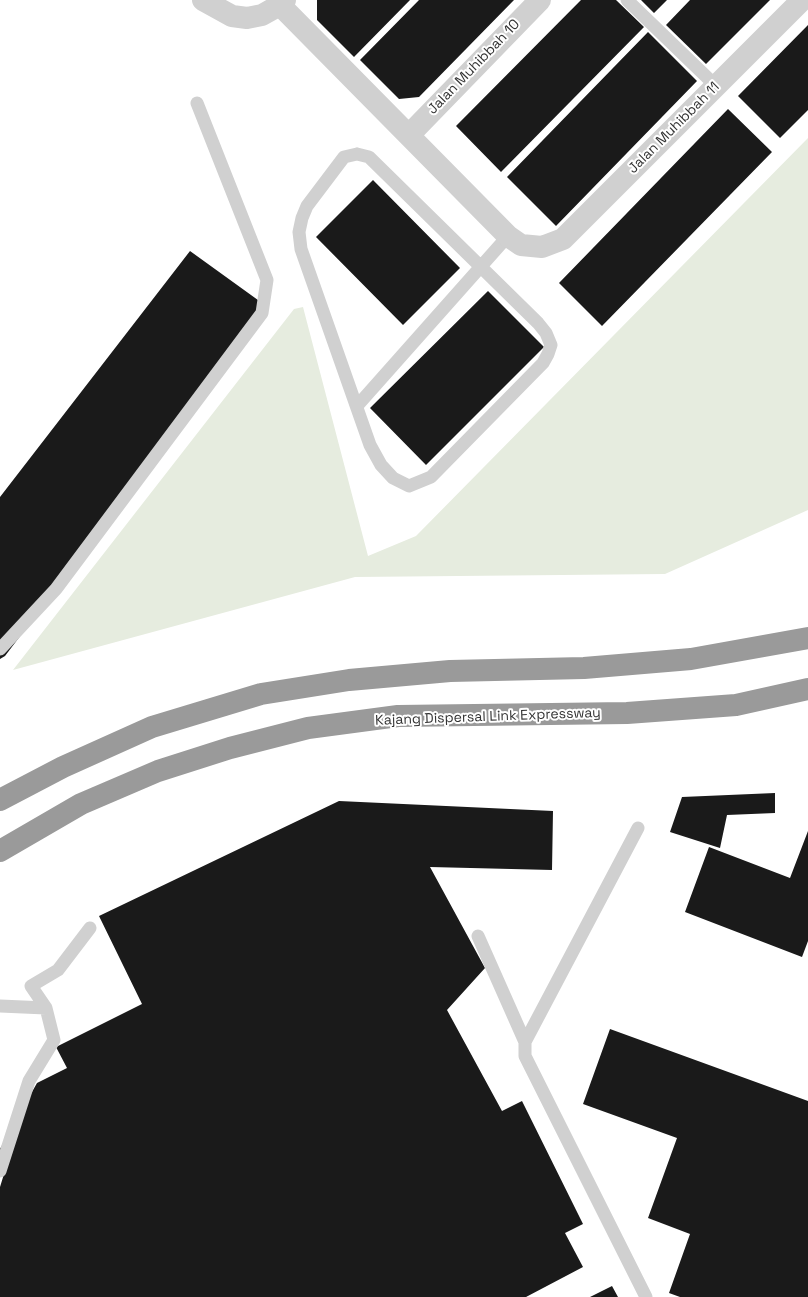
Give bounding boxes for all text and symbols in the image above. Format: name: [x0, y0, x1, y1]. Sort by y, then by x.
street label: Jalan Muhibbah 10: [424, 16, 524, 118]
street label: Jalan Muhibbah 11: [625, 79, 723, 177]
street label: Kajang Dispersal Link Expressway: [375, 705, 601, 729]

